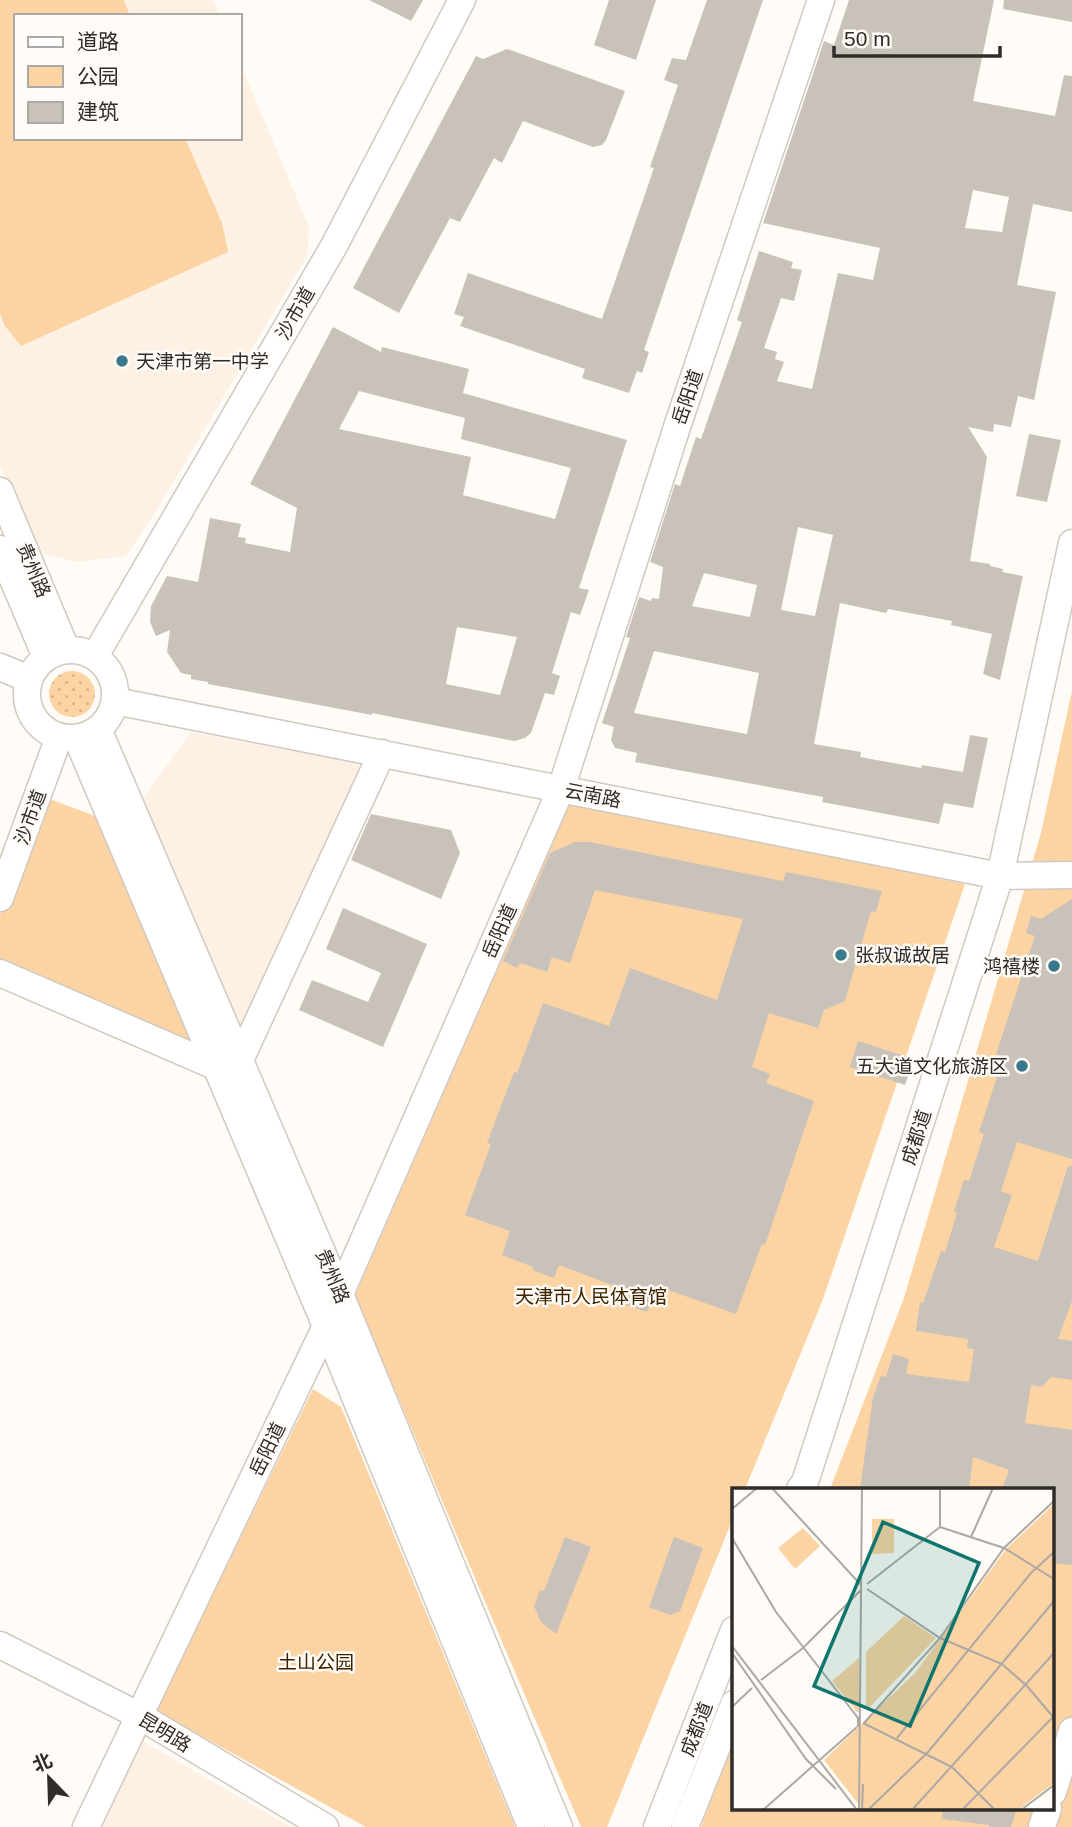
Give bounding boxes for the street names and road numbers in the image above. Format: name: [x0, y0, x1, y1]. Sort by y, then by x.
street label: 沙市道: [272, 283, 319, 343]
street label: 岳阳道: [668, 367, 707, 428]
street label: 贵州路: [13, 540, 54, 601]
street label: 云南路: [563, 780, 623, 811]
street label: 沙市道: [11, 787, 50, 848]
street label: 岳阳道: [478, 901, 521, 962]
street label: 成都道: [898, 1107, 935, 1168]
street label: 贵州路: [312, 1246, 353, 1307]
street label: 岳阳道: [246, 1419, 289, 1479]
street label: 成都道: [676, 1699, 716, 1760]
street label: 昆明路: [135, 1709, 195, 1756]

